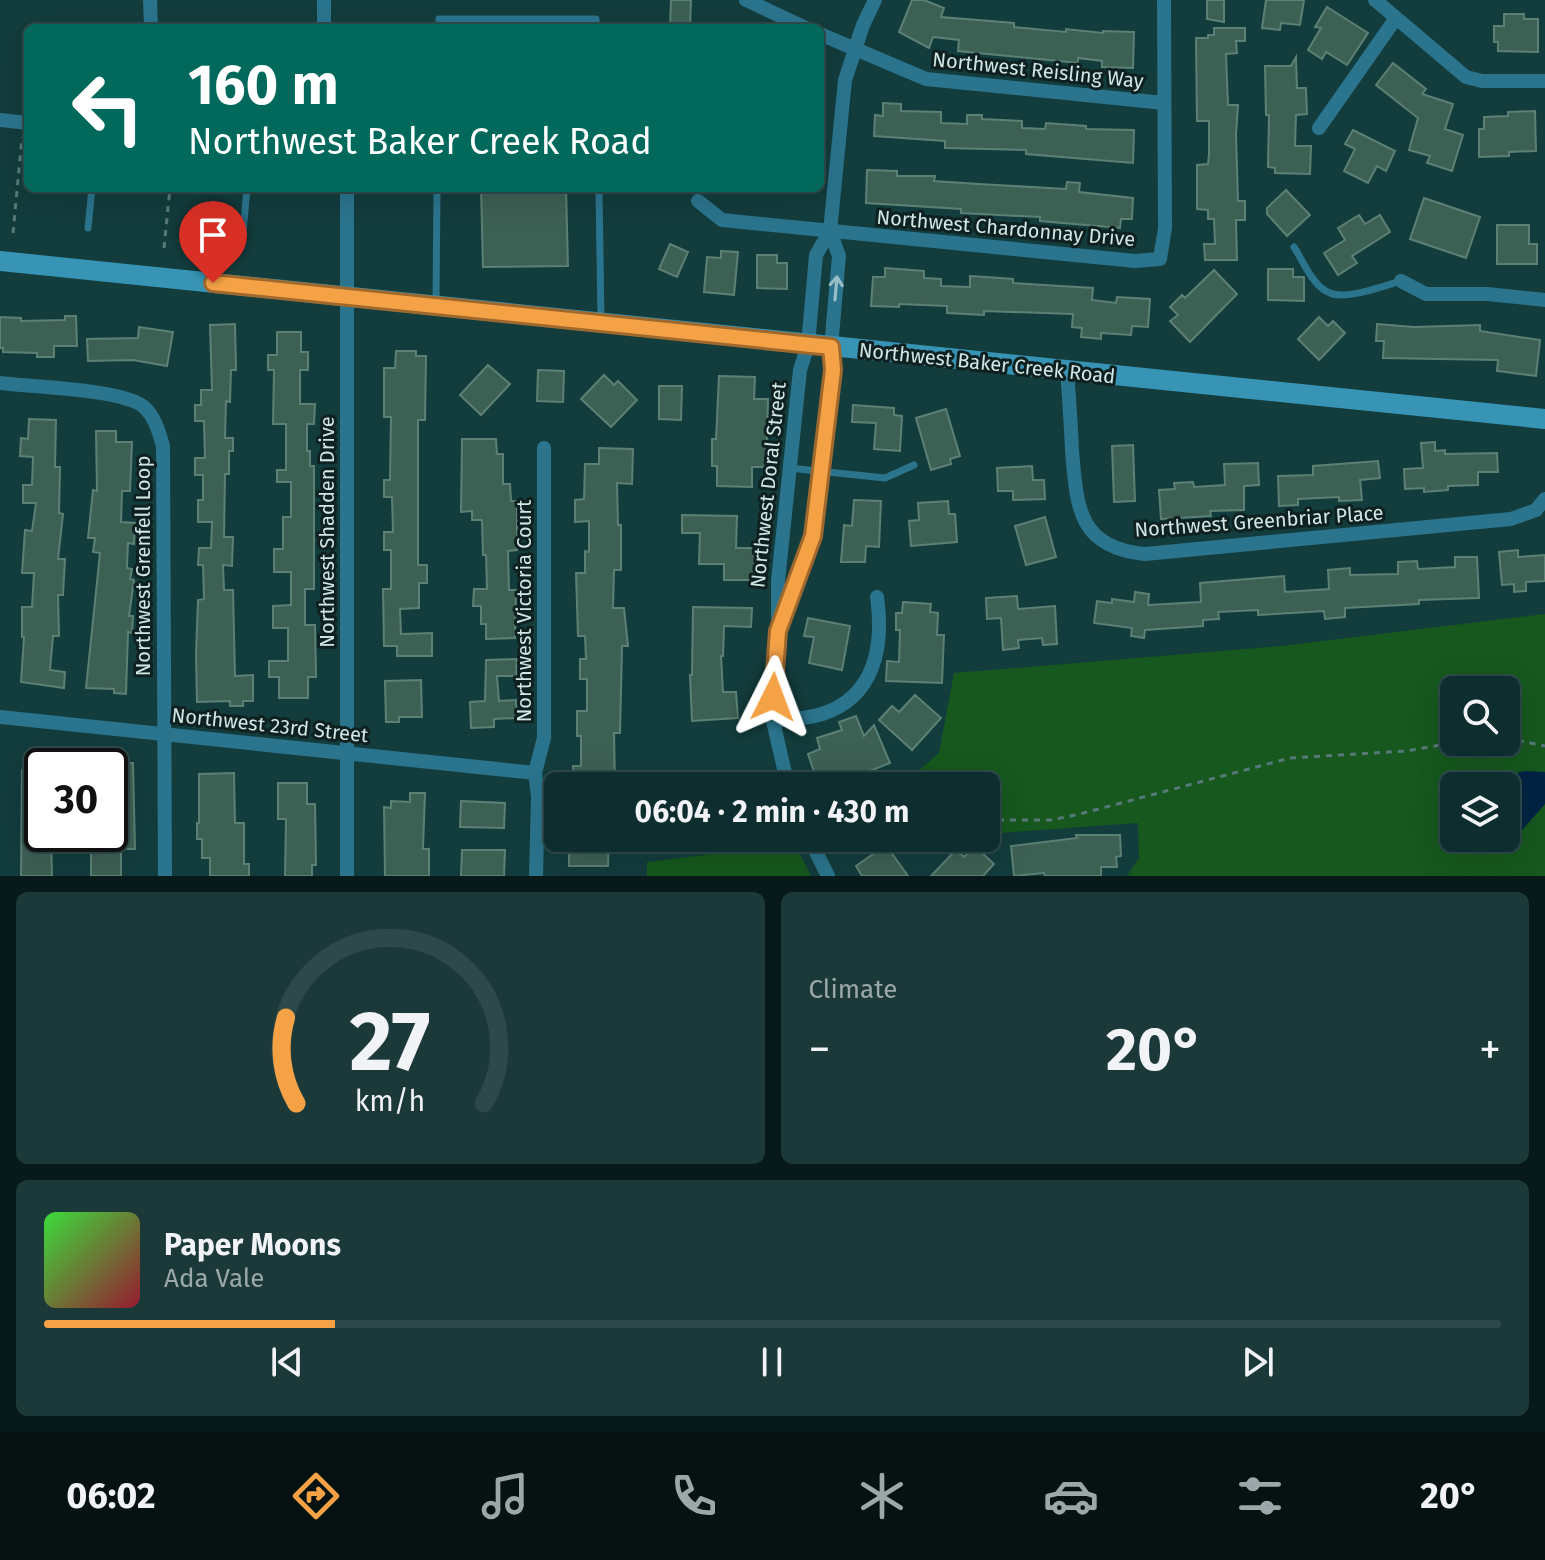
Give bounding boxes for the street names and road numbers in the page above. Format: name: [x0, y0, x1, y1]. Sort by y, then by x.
street label: Northwest Reisling Way: [931, 47, 1145, 93]
street label: Northwest Chardonnay Drive: [876, 205, 1136, 251]
street label: Northwest Baker Creek Road: [858, 338, 1116, 388]
street label: Northwest Doral Street: [745, 380, 791, 589]
street label: Northwest Shadden Drive: [315, 416, 339, 648]
street label: Northwest Grenfell Loop: [131, 456, 155, 676]
street label: Northwest Victoria Court: [512, 499, 536, 722]
street label: Northwest Greenbriar Place: [1134, 500, 1384, 542]
street label: Northwest 23rd Street: [171, 703, 370, 747]

